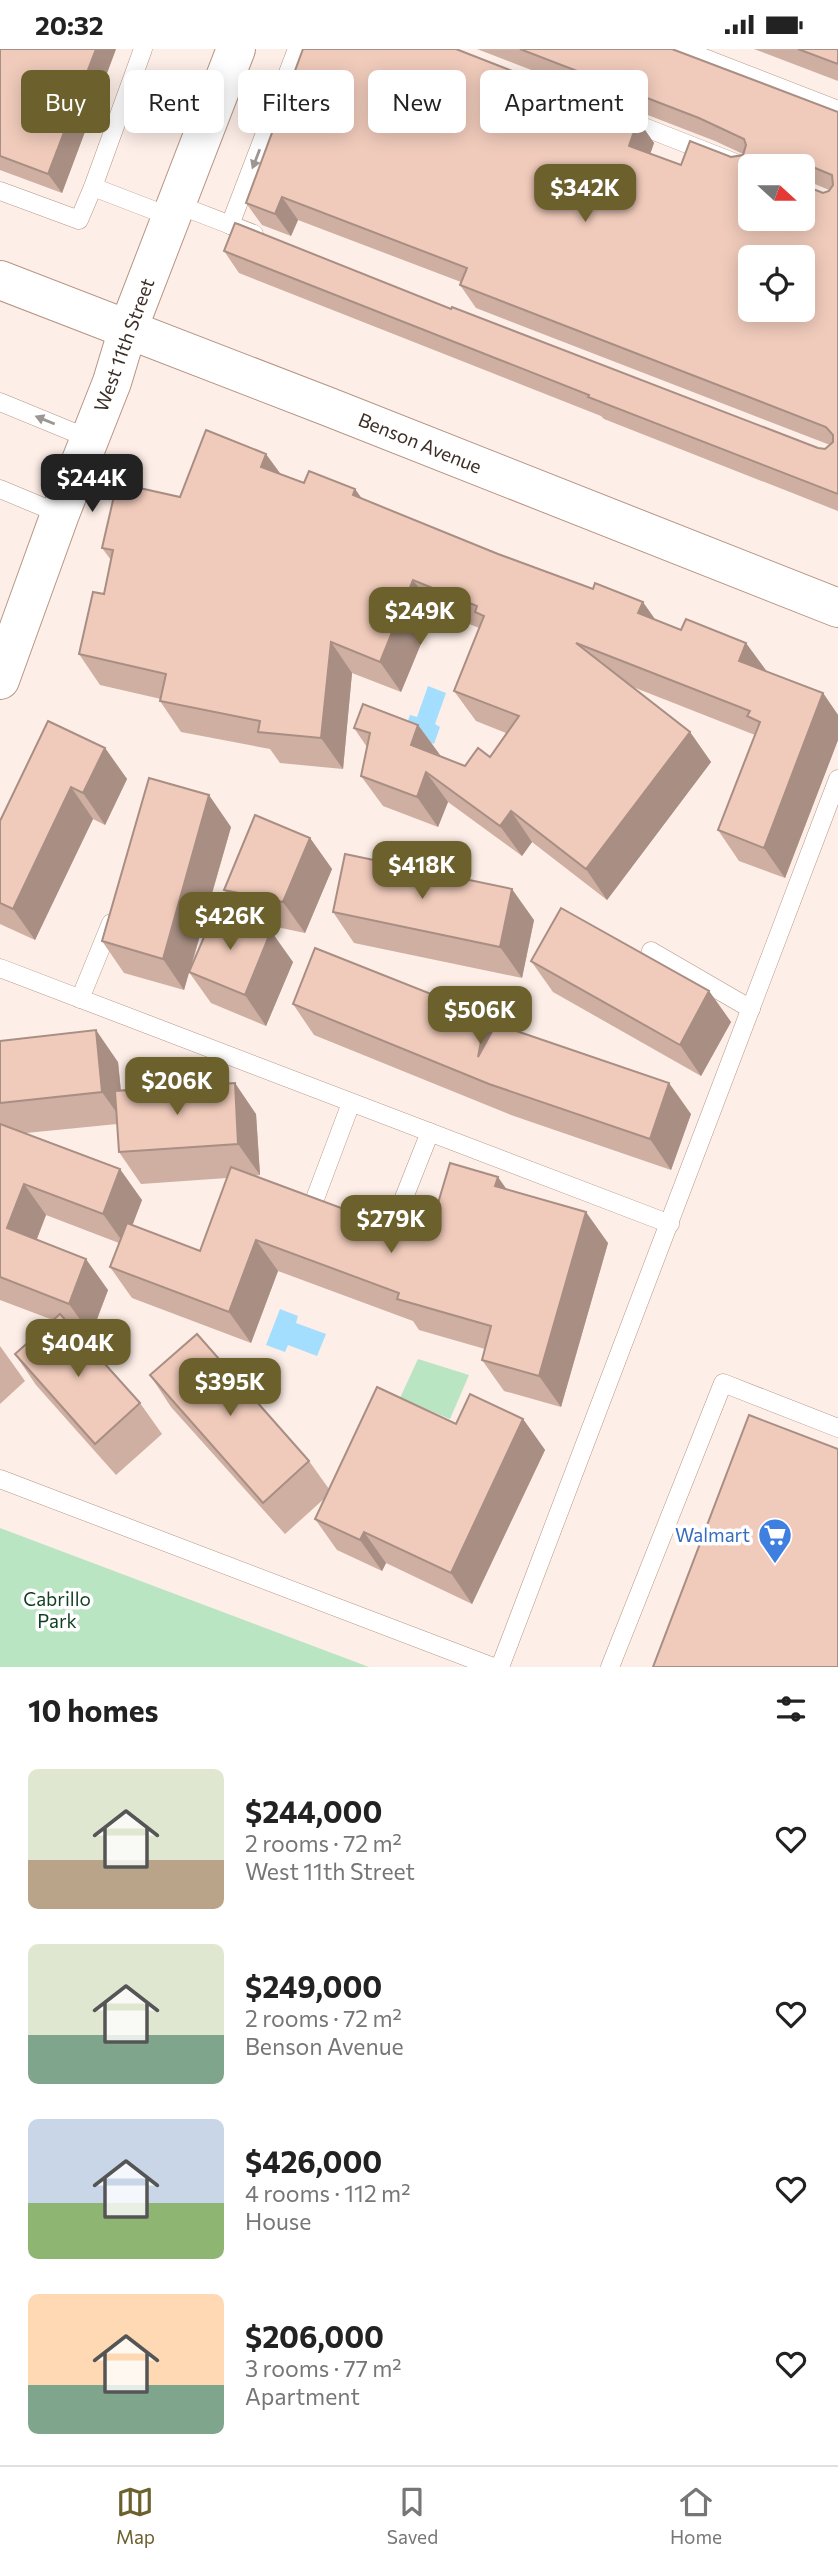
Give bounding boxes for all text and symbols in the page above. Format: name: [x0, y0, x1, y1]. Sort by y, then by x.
text: 20:32: [35, 9, 104, 40]
chip: Buy: [21, 70, 110, 133]
chip: Rent: [124, 70, 224, 133]
chip: Filters: [238, 70, 354, 133]
chip: New: [368, 70, 466, 133]
chip: Apartment: [480, 70, 648, 133]
one-way arrow: [250, 148, 261, 169]
north arrow: [738, 154, 816, 231]
map controls: [738, 154, 815, 322]
pin: $342K: [536, 165, 634, 224]
text: $342K: [550, 173, 620, 201]
button: locate: [738, 245, 815, 322]
street label: West 11th Street: [89, 275, 158, 415]
street label: Benson Avenue: [355, 407, 485, 478]
one-way arrow: [34, 415, 55, 426]
pin: $244K: [43, 455, 141, 514]
text: $244K: [57, 463, 127, 491]
pin: $249K: [371, 587, 469, 647]
text: $249K: [385, 596, 455, 624]
pin: $418K: [373, 841, 471, 901]
text: $418K: [388, 850, 456, 878]
pin: $426K: [181, 893, 279, 952]
text: $426K: [195, 901, 265, 929]
pin: $506K: [431, 986, 529, 1046]
text: $506K: [444, 995, 516, 1023]
pin: $206K: [128, 1058, 226, 1117]
text: $206K: [141, 1066, 213, 1094]
pin: $279K: [342, 1195, 440, 1255]
text: $279K: [357, 1204, 425, 1232]
pin: $404K: [29, 1319, 127, 1379]
text: $404K: [42, 1328, 114, 1356]
pin: $395K: [181, 1359, 279, 1418]
text: $395K: [195, 1367, 265, 1395]
supermarket icon: Walmart: [756, 1516, 794, 1565]
place label: Walmart: [675, 1523, 750, 1546]
park label: Cabrillo Park: [23, 1587, 91, 1632]
icon: filters: [772, 1690, 810, 1728]
text: 10 homes: [28, 1691, 158, 1728]
text: $244,000: [245, 1792, 382, 1829]
icon: home: [84, 1797, 168, 1881]
icon: heart: [772, 1820, 810, 1858]
text: 2 rooms · 72 m²: [245, 1829, 402, 1857]
text: West 11th Street: [245, 1857, 415, 1885]
text: $249,000: [245, 1967, 382, 2004]
icon: home: [84, 1972, 168, 2056]
icon: heart: [772, 1995, 810, 2033]
text: 2 rooms · 72 m²: [245, 2004, 402, 2032]
text: Benson Avenue: [245, 2032, 404, 2060]
text: $426,000: [245, 2142, 382, 2179]
icon: home: [84, 2147, 168, 2231]
icon: heart: [772, 2170, 810, 2208]
text: 4 rooms · 112 m²: [245, 2179, 410, 2207]
text: House: [245, 2207, 311, 2235]
text: $206,000: [245, 2317, 384, 2354]
icon: home: [84, 2322, 168, 2406]
icon: heart: [772, 2345, 810, 2383]
text: 3 rooms · 77 m²: [245, 2354, 402, 2382]
text: Apartment: [245, 2382, 360, 2410]
tab: Map: [116, 2483, 155, 2548]
tab: Saved: [387, 2483, 438, 2548]
tab: Home: [670, 2483, 722, 2548]

